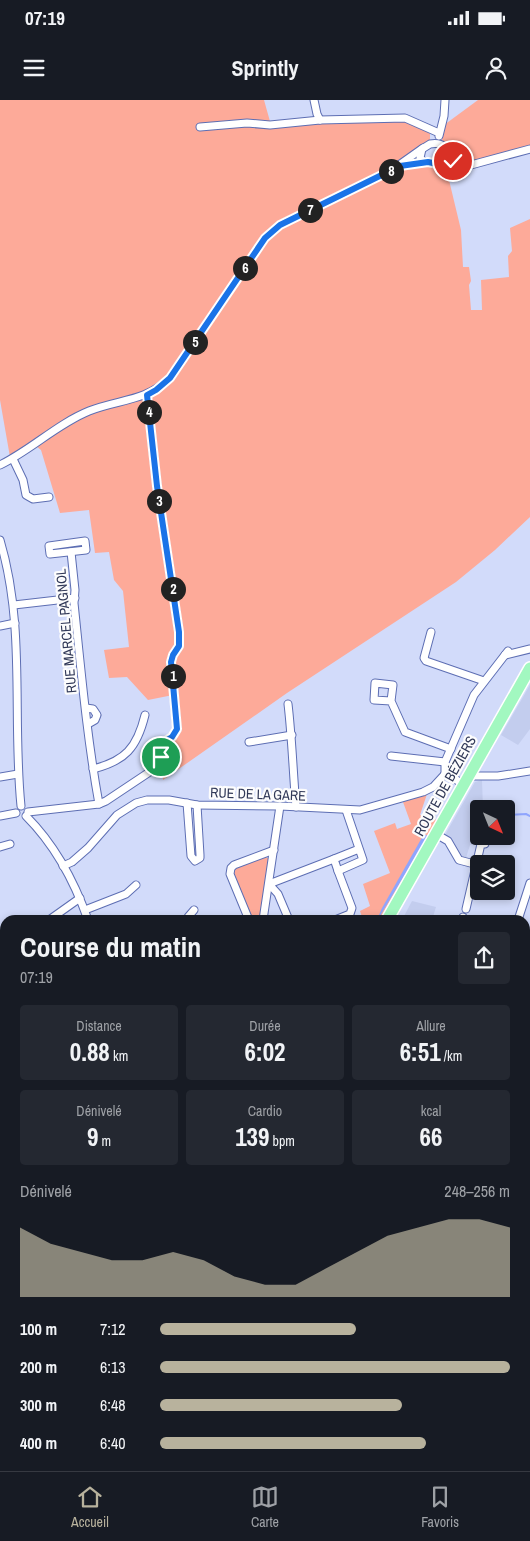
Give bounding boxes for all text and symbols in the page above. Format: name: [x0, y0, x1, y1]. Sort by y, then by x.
text: 07:19: [25, 5, 65, 31]
text: Sprintly: [231, 53, 299, 83]
icon: menu: [20, 54, 48, 82]
icon: person: [482, 54, 510, 82]
pin: [432, 140, 474, 182]
icon: check: [439, 147, 467, 175]
pin: 8: [378, 158, 404, 184]
text: 8: [388, 162, 395, 180]
pin: 7: [298, 198, 322, 222]
text: 7: [307, 201, 314, 219]
pin: 6: [232, 256, 258, 280]
text: 6: [242, 259, 249, 277]
pin: 5: [182, 330, 208, 354]
text: 5: [192, 333, 199, 351]
pin: 4: [136, 400, 162, 424]
text: 4: [146, 403, 153, 421]
pin: 3: [146, 488, 172, 514]
text: 3: [156, 492, 163, 510]
street label: RUE MARCEL PAGNOL: [52, 567, 80, 694]
pin: 2: [160, 576, 186, 602]
text: 2: [170, 580, 177, 598]
pin: 1: [160, 664, 186, 688]
text: 1: [170, 667, 177, 685]
street label: ROUTE DE BÉZIERS: [410, 733, 480, 839]
pin: [140, 736, 182, 778]
icon: arrive: [147, 743, 175, 771]
street label: RUE DE LA GARE: [210, 783, 306, 805]
north arrow: [470, 800, 515, 845]
map controls: [470, 800, 515, 900]
button: layers: [470, 855, 515, 900]
text: Course du matin: [20, 928, 201, 966]
button: share: [458, 932, 510, 984]
text: 07:19: [20, 966, 53, 988]
text: Distance: [76, 1017, 122, 1035]
text: Durée: [249, 1017, 281, 1035]
text: Allure: [416, 1017, 446, 1035]
text: 0.88: [70, 1035, 110, 1069]
text: 6:02: [244, 1035, 286, 1069]
text: 6:51: [400, 1035, 441, 1069]
text: km: [110, 1047, 128, 1065]
text: /km: [441, 1047, 462, 1065]
text: Dénivelé: [76, 1102, 122, 1120]
text: Cardio: [248, 1102, 282, 1120]
text: kcal: [421, 1102, 441, 1120]
text: 9: [87, 1120, 98, 1154]
text: 139: [235, 1120, 269, 1154]
text: 66: [420, 1120, 442, 1154]
text: m: [98, 1132, 111, 1150]
text: bpm: [269, 1132, 295, 1150]
text: Dénivelé: [20, 1180, 72, 1202]
text: 248–256 m: [444, 1180, 510, 1202]
text: 100 m: [20, 1318, 57, 1340]
text: 7:12: [100, 1318, 126, 1340]
text: 200 m: [20, 1356, 57, 1378]
text: 6:13: [100, 1356, 126, 1378]
text: 300 m: [20, 1394, 57, 1416]
text: 6:48: [100, 1394, 126, 1416]
text: 400 m: [20, 1432, 57, 1454]
text: 6:40: [100, 1432, 126, 1454]
tab: Accueil: [71, 1483, 109, 1531]
tab: Carte: [251, 1483, 279, 1531]
tab: Favoris: [421, 1483, 459, 1531]

